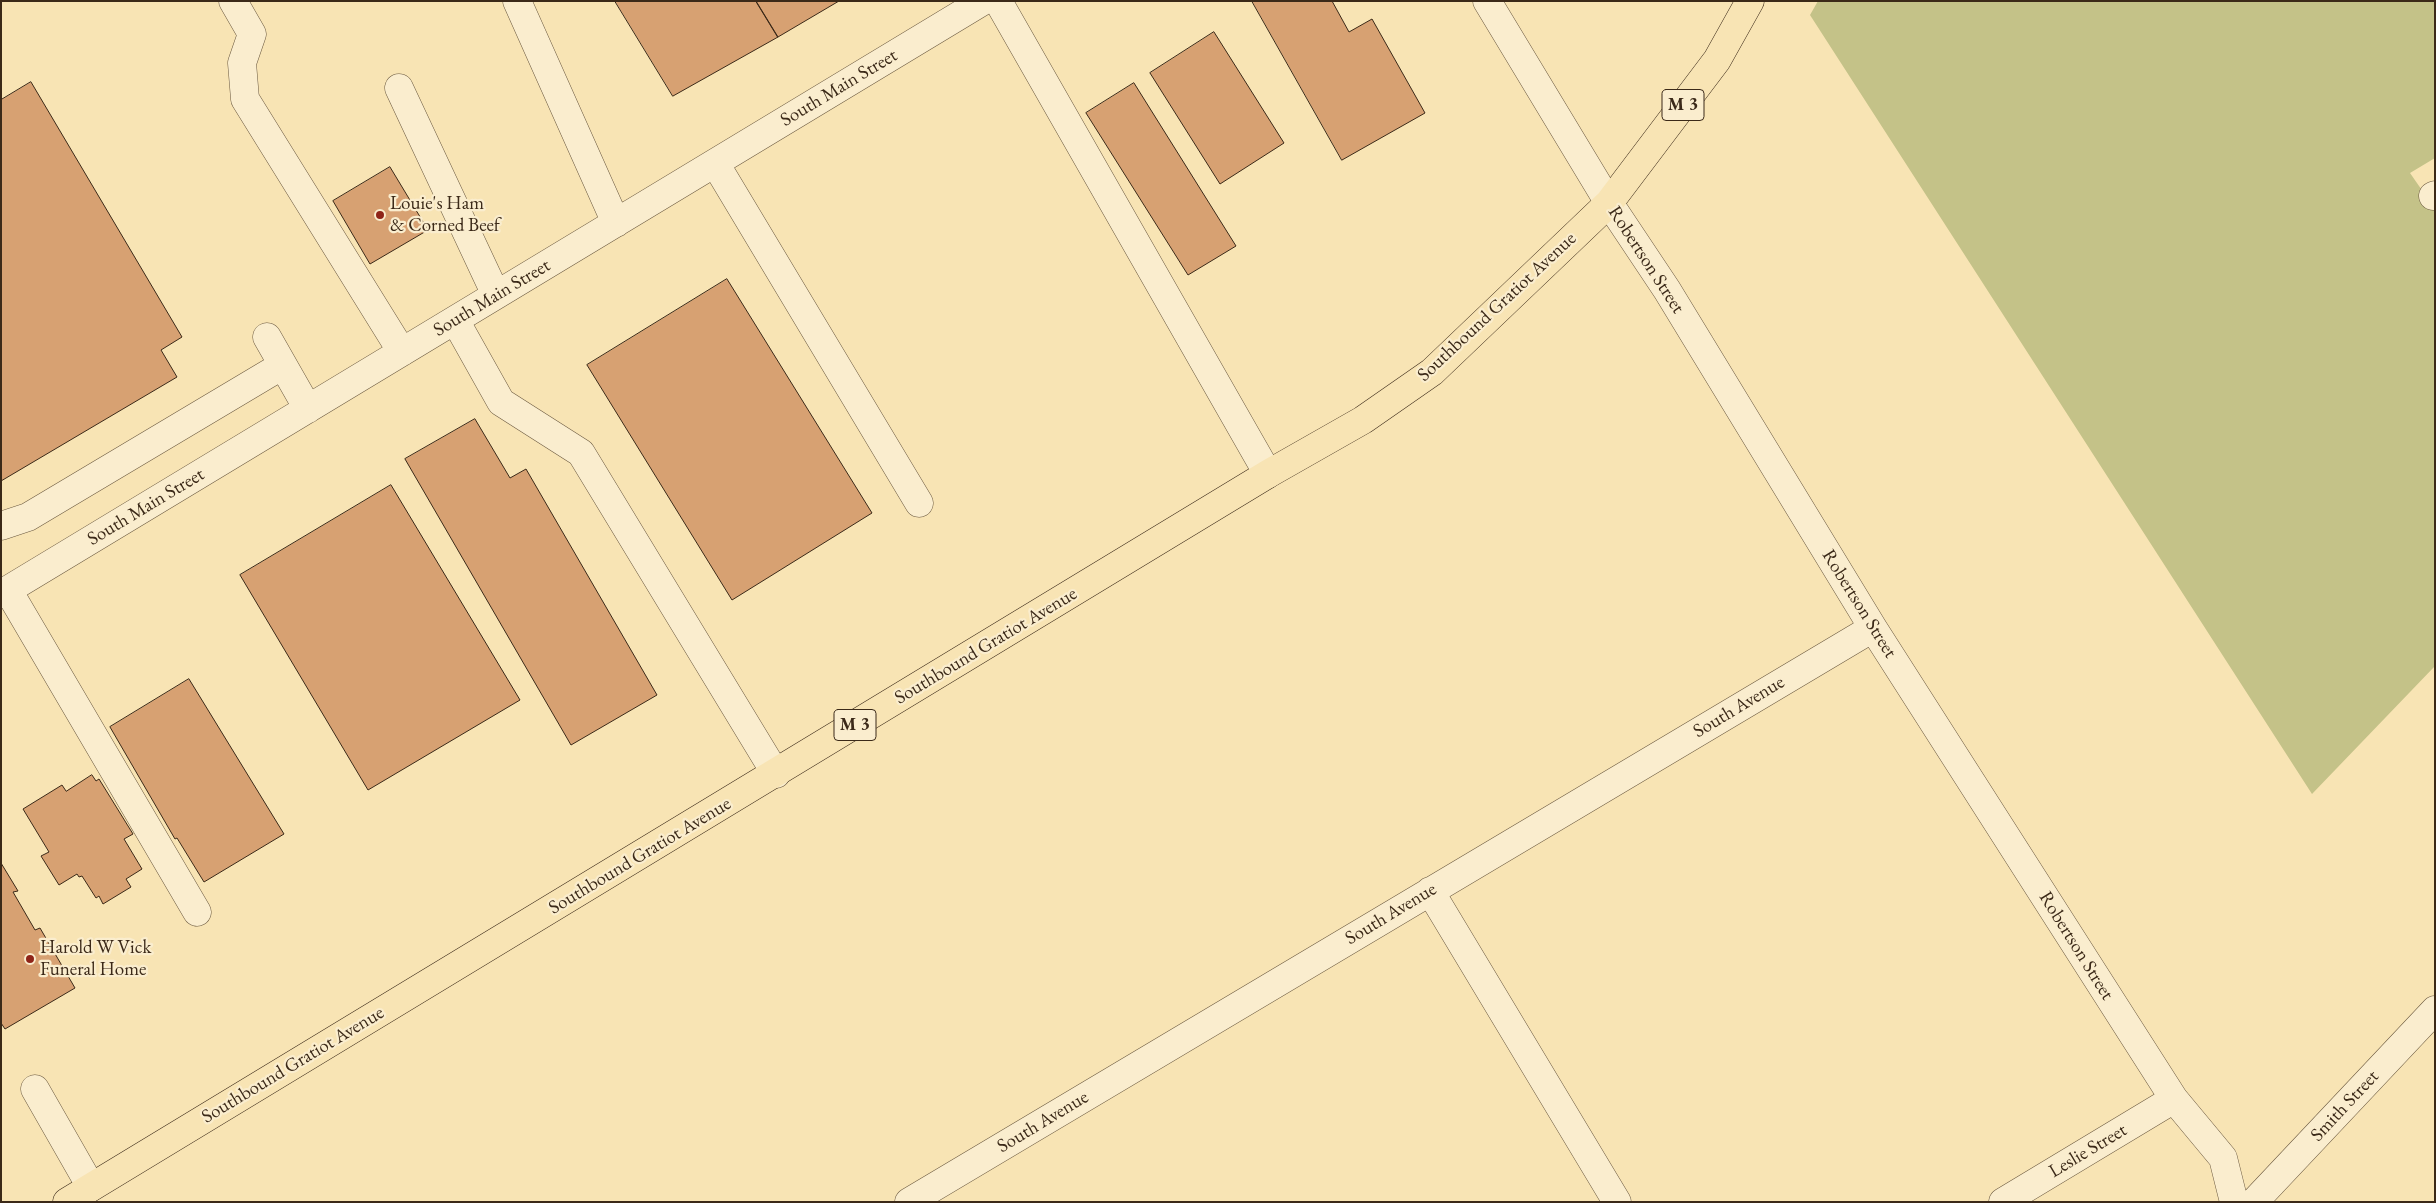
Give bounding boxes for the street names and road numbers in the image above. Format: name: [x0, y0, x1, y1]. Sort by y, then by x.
street label: South Main Street: [776, 44, 902, 132]
road number: M 3: [1662, 90, 1704, 120]
street label: Robertson Street: [1603, 202, 1689, 318]
street label: Southbound Gratiot Avenue: [1413, 227, 1581, 387]
street label: South Main Street: [429, 254, 555, 342]
street label: South Main Street: [83, 463, 209, 551]
street label: Robertson Street: [1817, 546, 1901, 662]
street label: Southbound Gratiot Avenue: [891, 582, 1081, 710]
street label: South Avenue: [1689, 671, 1789, 743]
road number: M 3: [834, 710, 876, 740]
street label: Southbound Gratiot Avenue: [545, 792, 735, 920]
street label: South Avenue: [1341, 878, 1441, 950]
street label: Robertson Street: [2034, 888, 2118, 1004]
street label: Southbound Gratiot Avenue: [198, 1001, 388, 1129]
street label: Smith Street: [2306, 1065, 2384, 1147]
street label: South Avenue: [993, 1086, 1093, 1158]
street label: Leslie Street: [2045, 1119, 2131, 1183]

